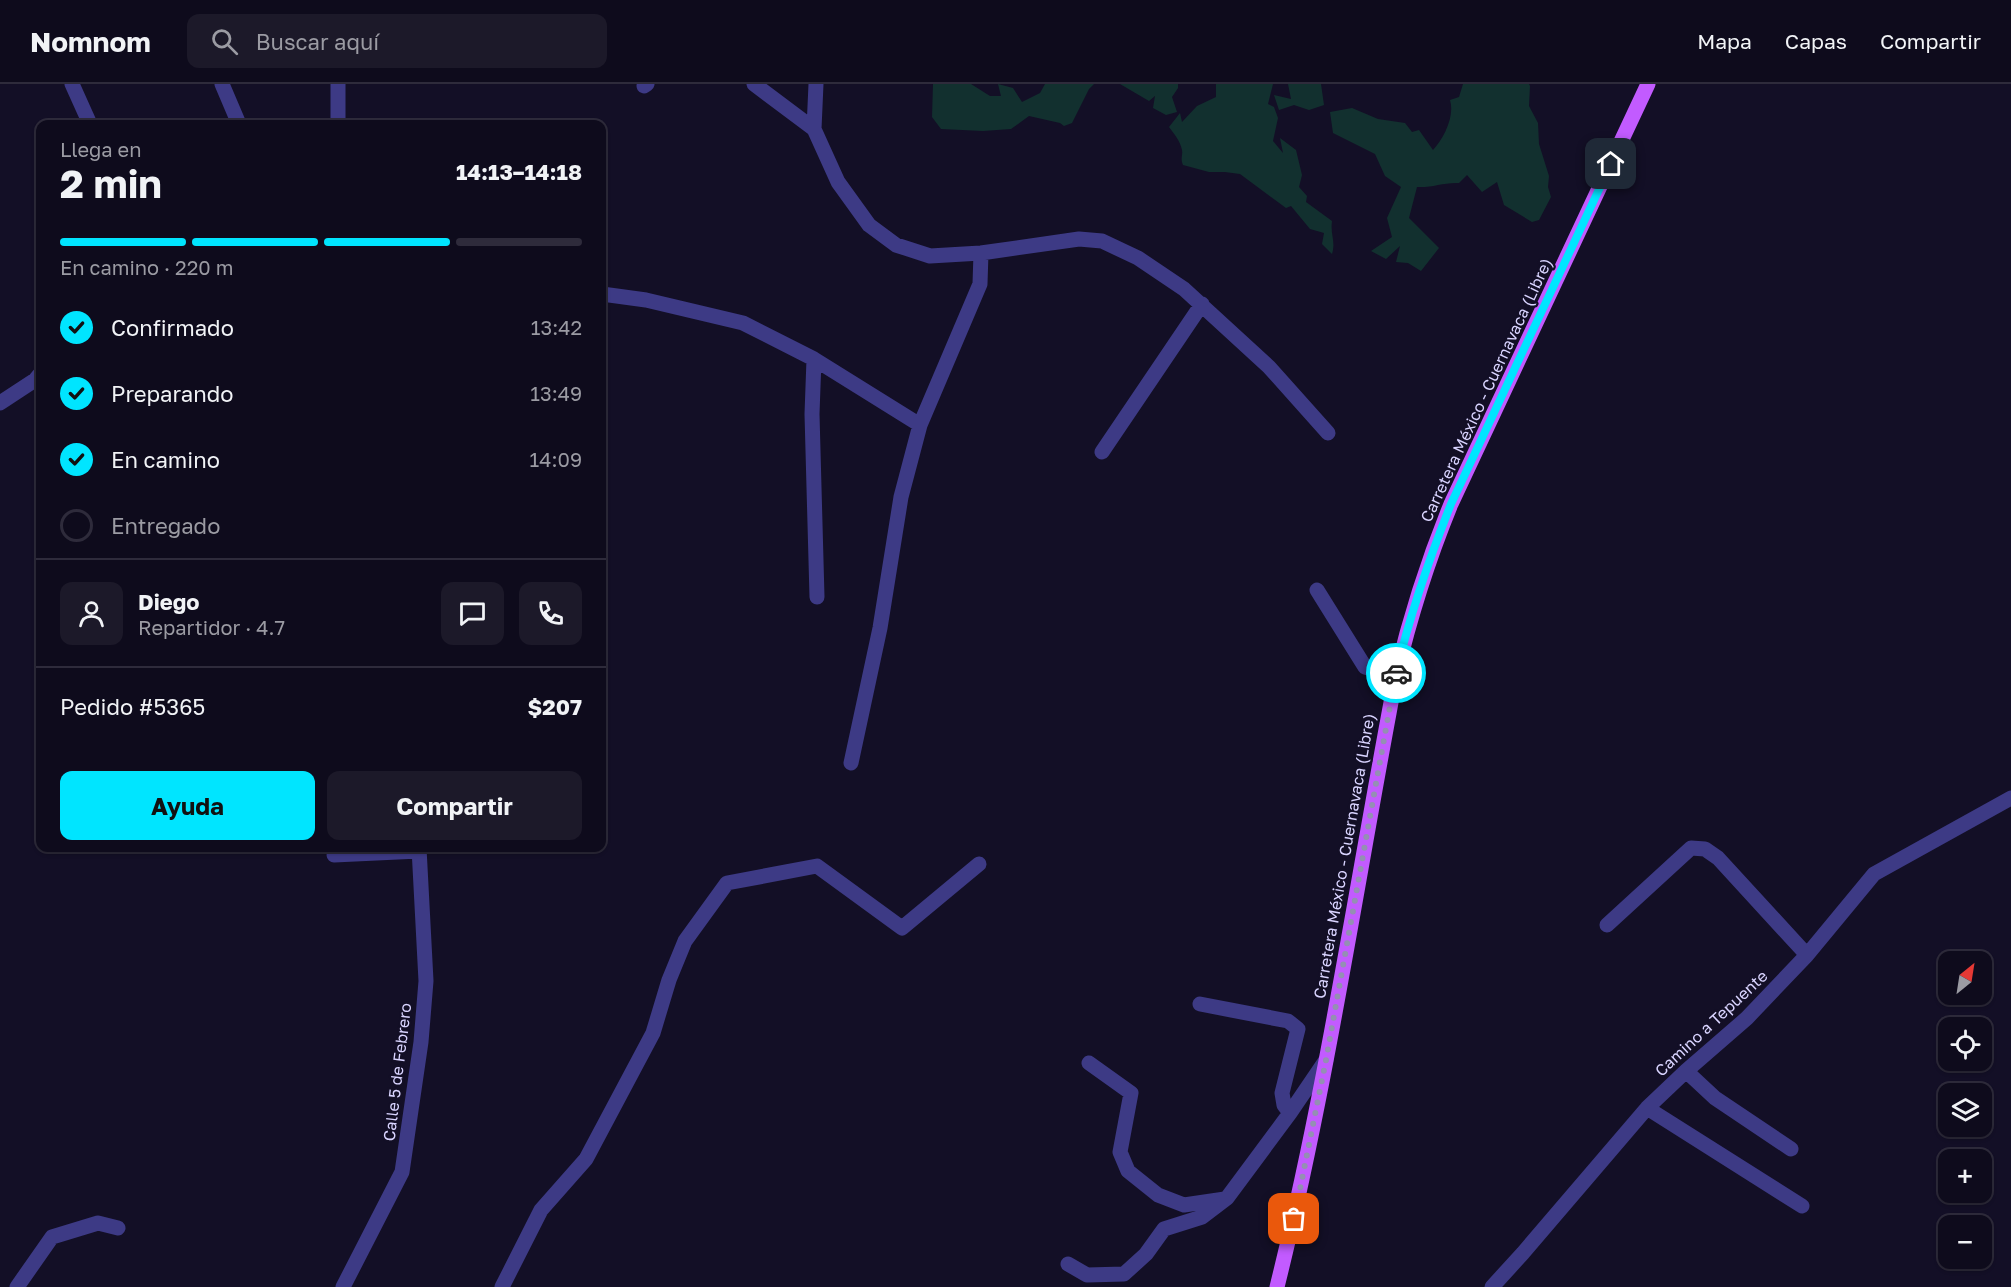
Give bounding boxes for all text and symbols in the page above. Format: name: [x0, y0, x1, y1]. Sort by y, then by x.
search box: [187, 14, 607, 68]
text: Nomnom: [30, 25, 151, 58]
icon: search: [208, 25, 241, 58]
text: Buscar aquí: [256, 28, 379, 55]
text: Mapa: [1697, 28, 1752, 54]
text: Capas: [1785, 28, 1847, 54]
text: Compartir: [1880, 28, 1981, 54]
text: Llega en: [60, 137, 142, 161]
pin: [1585, 138, 1636, 189]
icon: home: [1594, 147, 1627, 180]
text: 14:13–14:18: [456, 158, 582, 185]
text: 2 min: [60, 160, 162, 207]
text: En camino · 220 m: [60, 255, 233, 279]
street label: Carretera México - Cuernavaca (Libre): [1416, 255, 1556, 525]
icon: check: [60, 311, 93, 344]
text: Confirmado: [111, 314, 234, 341]
text: 13:42: [531, 315, 582, 339]
icon: check: [60, 377, 93, 410]
text: Preparando: [111, 380, 234, 407]
text: 13:49: [530, 381, 582, 405]
icon: check: [60, 443, 93, 476]
text: En camino: [111, 446, 220, 473]
text: 14:09: [530, 447, 582, 471]
text: Entregado: [111, 512, 220, 539]
button: person: [60, 582, 123, 645]
button: chat: [441, 582, 504, 645]
button: phone: [519, 582, 582, 645]
text: Diego: [138, 588, 199, 615]
text: Repartidor · 4.7: [138, 615, 285, 639]
courier: [1366, 643, 1426, 703]
icon: car: [1380, 657, 1413, 690]
text: Pedido #5365: [60, 693, 205, 720]
text: $207: [528, 693, 582, 720]
street label: Carretera México - Cuernavaca (Libre): [1309, 712, 1379, 1000]
button: Ayuda: [60, 771, 315, 840]
button: Compartir: [327, 771, 582, 840]
north arrow: [1938, 951, 1992, 1005]
map controls: [1938, 951, 1992, 1269]
street label: Camino a Tepuente: [1651, 966, 1771, 1080]
street label: Calle 5 de Febrero: [379, 1002, 415, 1142]
button: locate: [1938, 1017, 1992, 1071]
button: layers: [1938, 1083, 1992, 1137]
button: +: [1938, 1149, 1992, 1203]
pin: [1268, 1193, 1319, 1244]
icon: bag: [1277, 1202, 1310, 1235]
button: −: [1938, 1215, 1992, 1269]

